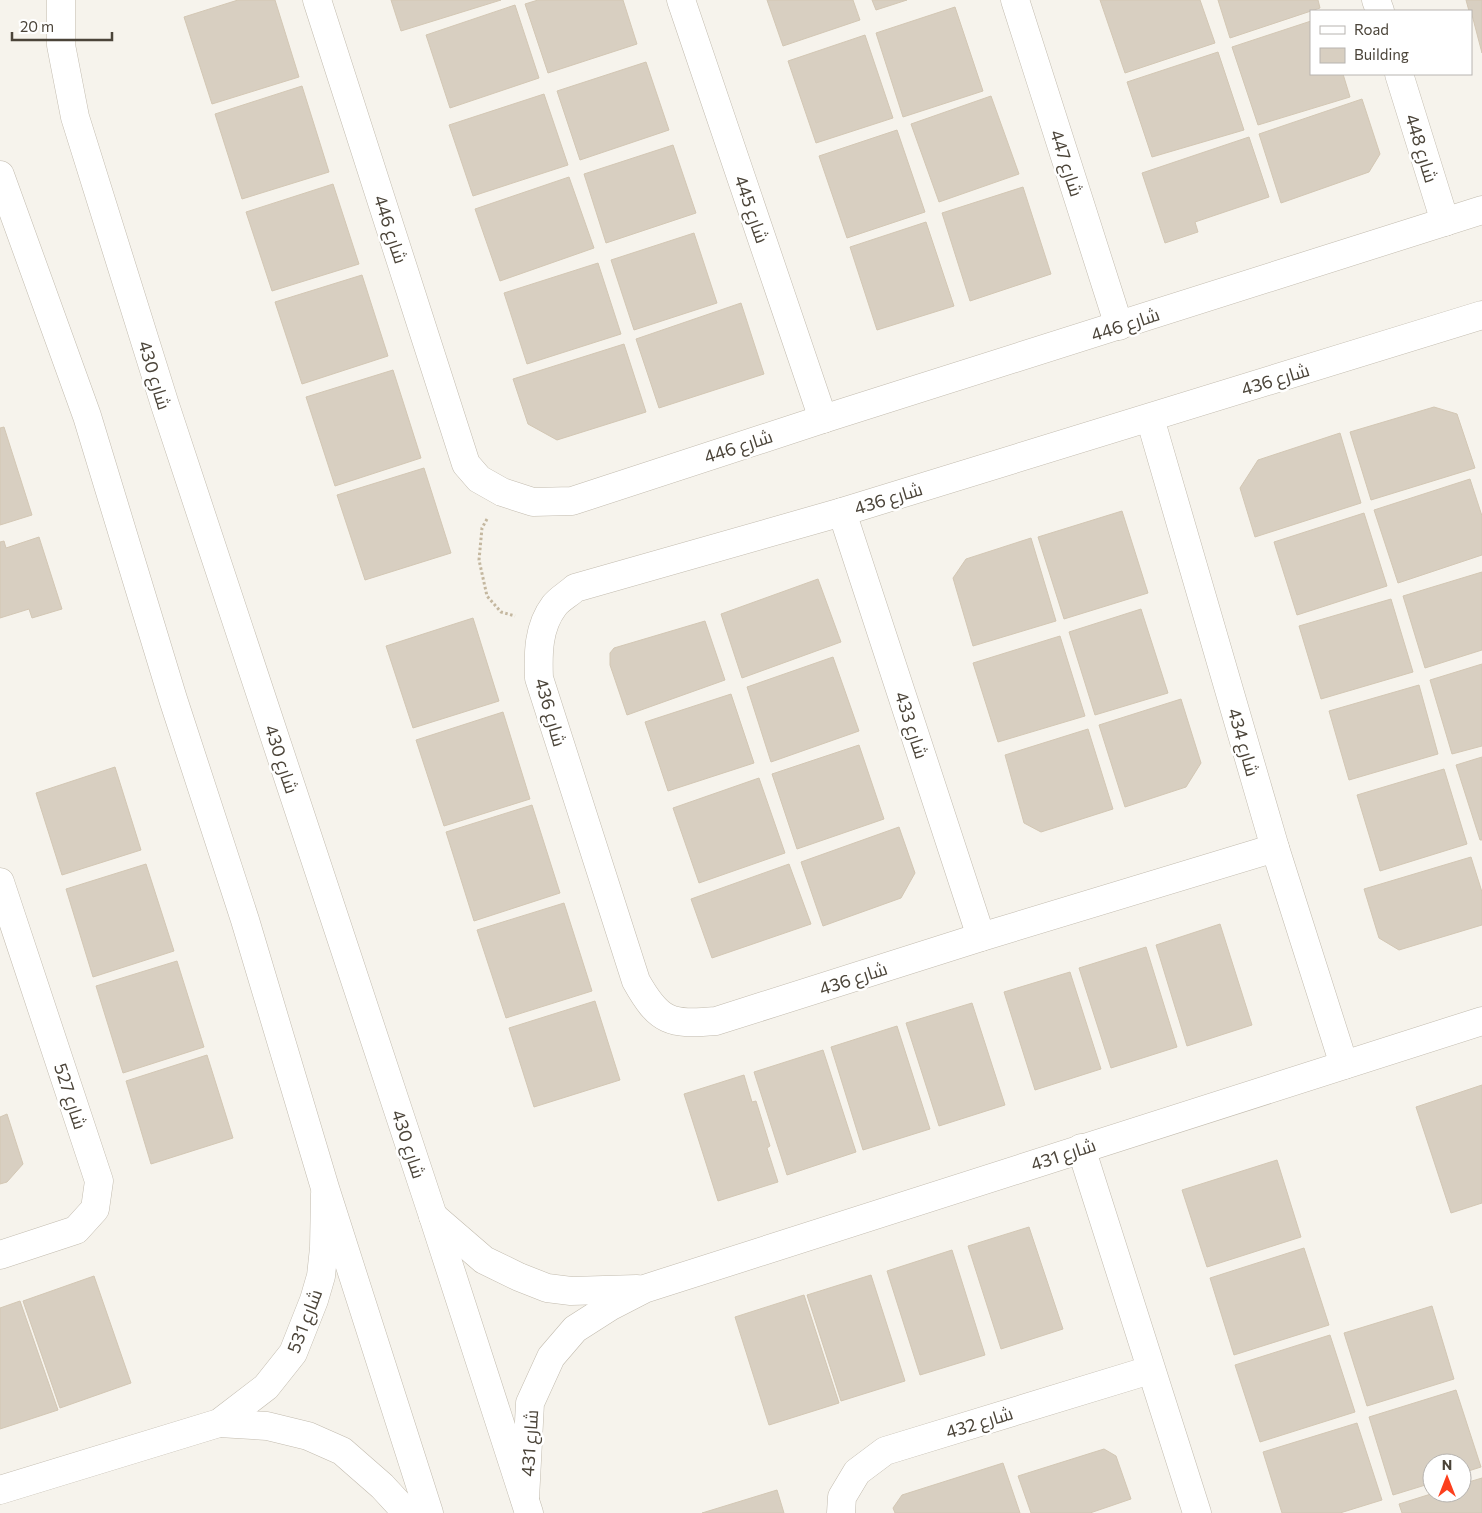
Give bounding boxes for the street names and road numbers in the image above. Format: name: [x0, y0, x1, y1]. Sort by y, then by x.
street label: شارع 448: [1399, 111, 1443, 186]
street label: شارع 447: [1044, 127, 1088, 200]
street label: شارع 445: [728, 172, 774, 246]
street label: شارع 446: [368, 192, 412, 267]
street label: شارع 446: [1088, 303, 1163, 347]
street label: شارع 430: [132, 338, 176, 413]
street label: شارع 436: [1238, 358, 1312, 402]
street label: شارع 446: [701, 425, 776, 469]
street label: شارع 436: [851, 477, 925, 521]
street label: شارع 436: [529, 675, 571, 749]
street label: شارع 433: [889, 688, 933, 762]
street label: شارع 434: [1222, 705, 1264, 779]
street label: شارع 430: [259, 722, 303, 797]
street label: شارع 436: [816, 957, 890, 1001]
street label: شارع 527: [48, 1060, 92, 1132]
street label: شارع 430: [386, 1107, 430, 1182]
street label: شارع 431: [1028, 1133, 1099, 1177]
street label: شارع 531: [282, 1286, 328, 1357]
street label: شارع 432: [943, 1401, 1016, 1445]
street label: شارع 431: [516, 1409, 544, 1477]

